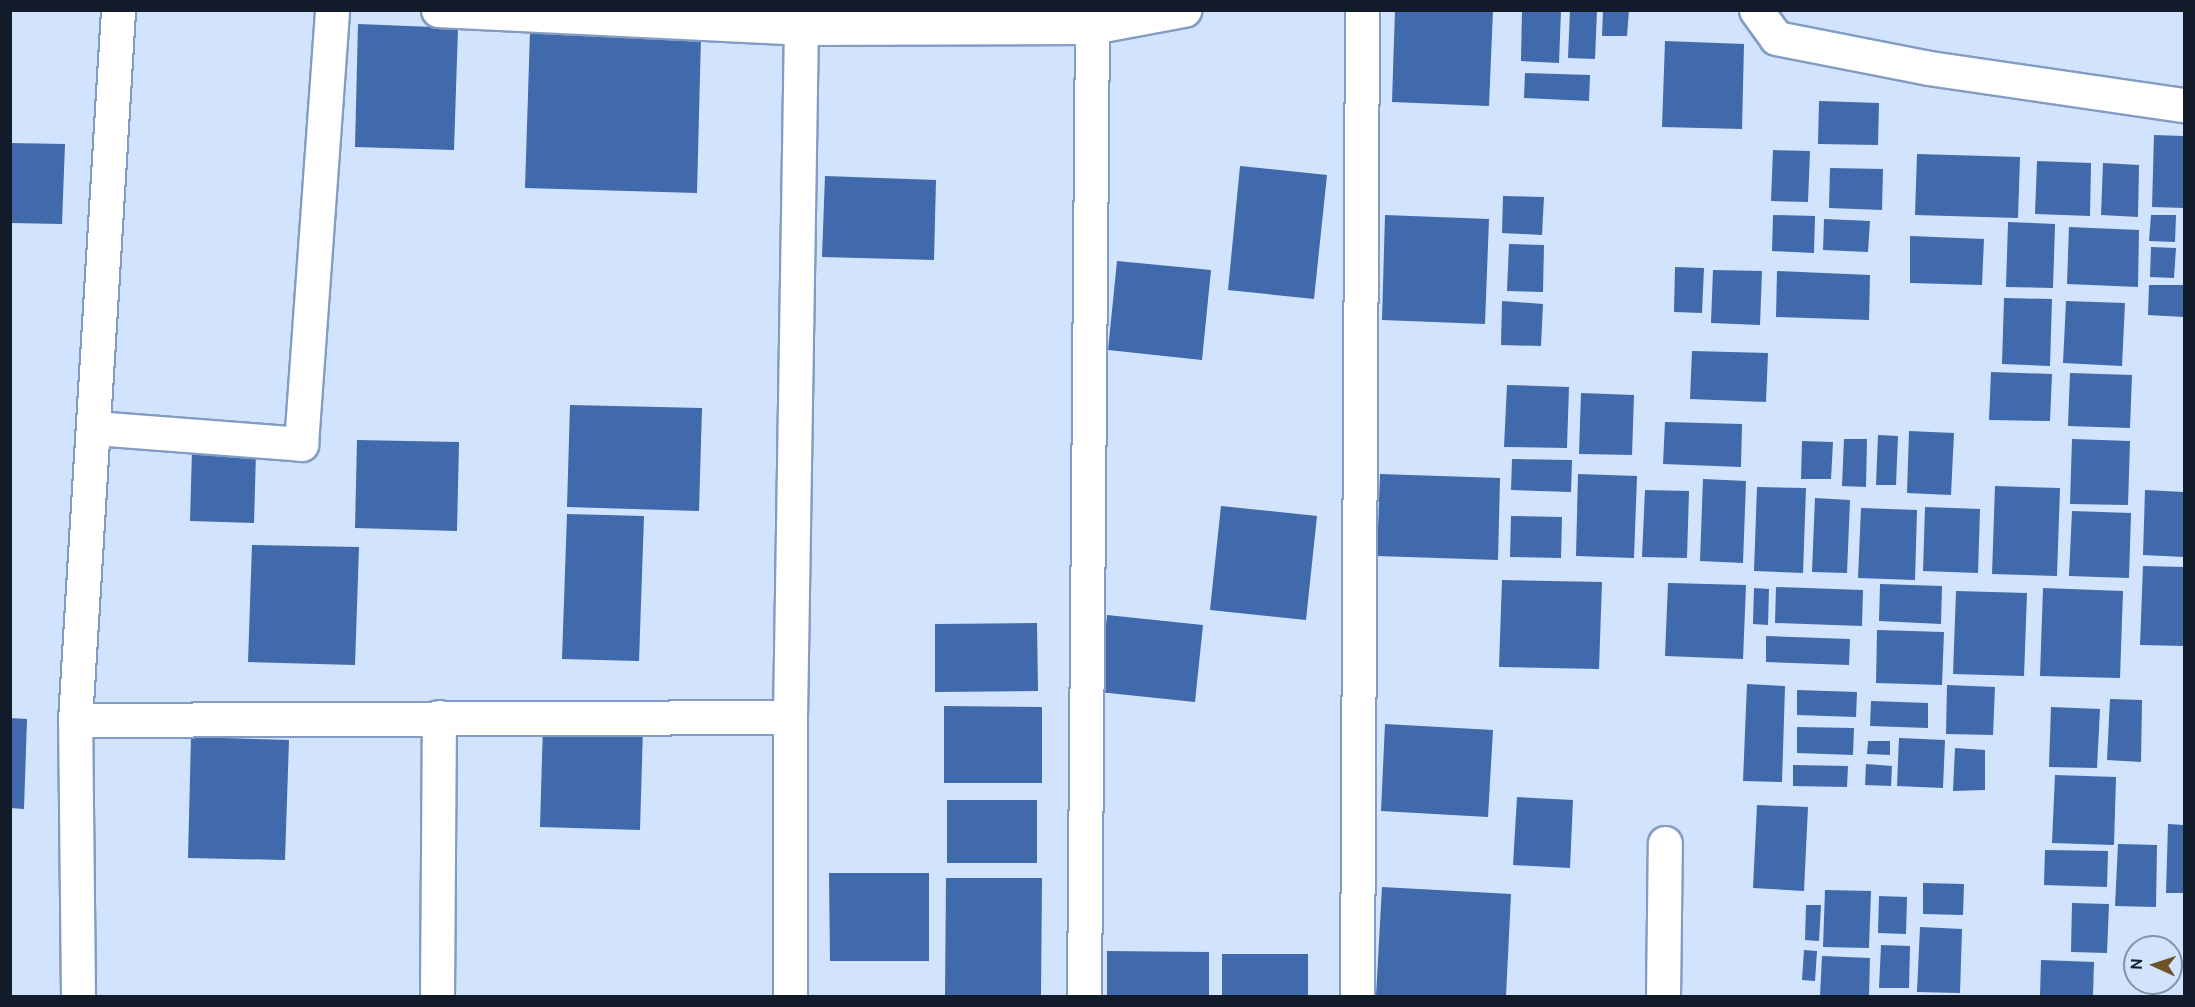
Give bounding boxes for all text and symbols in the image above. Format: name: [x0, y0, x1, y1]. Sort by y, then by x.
north arrow: [2123, 935, 2183, 995]
text: N: [2127, 958, 2146, 970]

